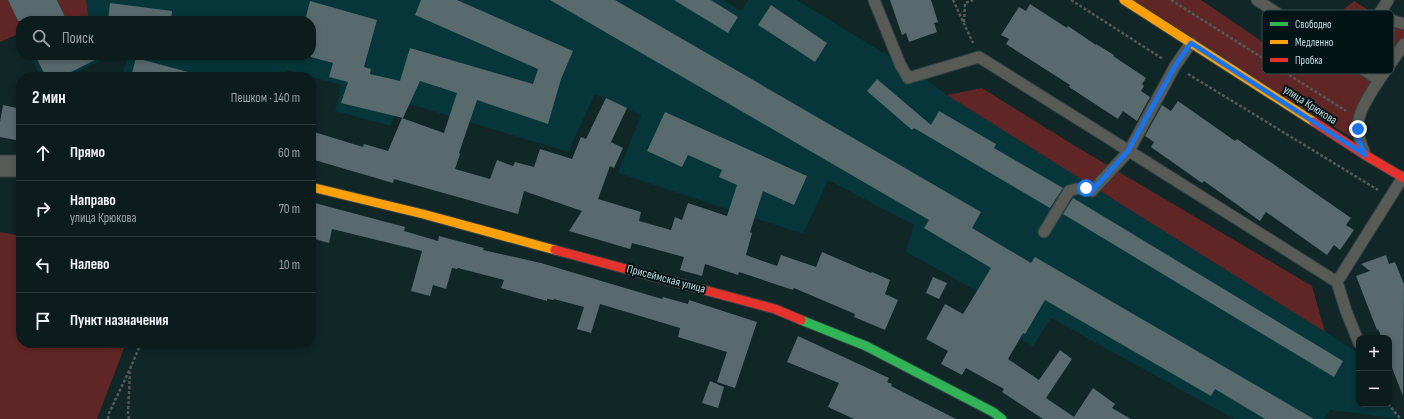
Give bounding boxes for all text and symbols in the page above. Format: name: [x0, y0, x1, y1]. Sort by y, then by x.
legend: [1262, 10, 1394, 74]
search box: [16, 16, 316, 60]
text: Свободно: [1295, 18, 1332, 31]
icon: search: [30, 27, 52, 49]
text: Поиск: [62, 29, 94, 48]
text: Медленно: [1295, 36, 1334, 49]
text: Пробка: [1295, 54, 1323, 67]
street label: улица Крюкова: [1280, 82, 1340, 128]
text: 2 мин: [32, 88, 66, 108]
text: Пешком · 140 m: [231, 90, 300, 106]
route end: [1349, 120, 1367, 138]
icon: ahead: [32, 142, 54, 164]
text: Прямо: [70, 143, 105, 162]
text: 60 m: [278, 145, 300, 161]
route start: [1077, 179, 1095, 197]
text: Направо: [70, 191, 116, 210]
icon: right: [32, 198, 54, 220]
text: 70 m: [279, 201, 300, 217]
text: улица Крюкова: [70, 210, 136, 226]
icon: left: [32, 254, 54, 276]
text: Налево: [70, 255, 110, 274]
text: 10 m: [279, 257, 300, 273]
street label: Присеймская улица: [625, 261, 707, 297]
icon: arrive: [32, 310, 54, 332]
text: Пункт назначения: [70, 311, 168, 330]
map controls: [1356, 335, 1392, 407]
button: +: [1356, 335, 1392, 371]
button: −: [1356, 371, 1392, 407]

